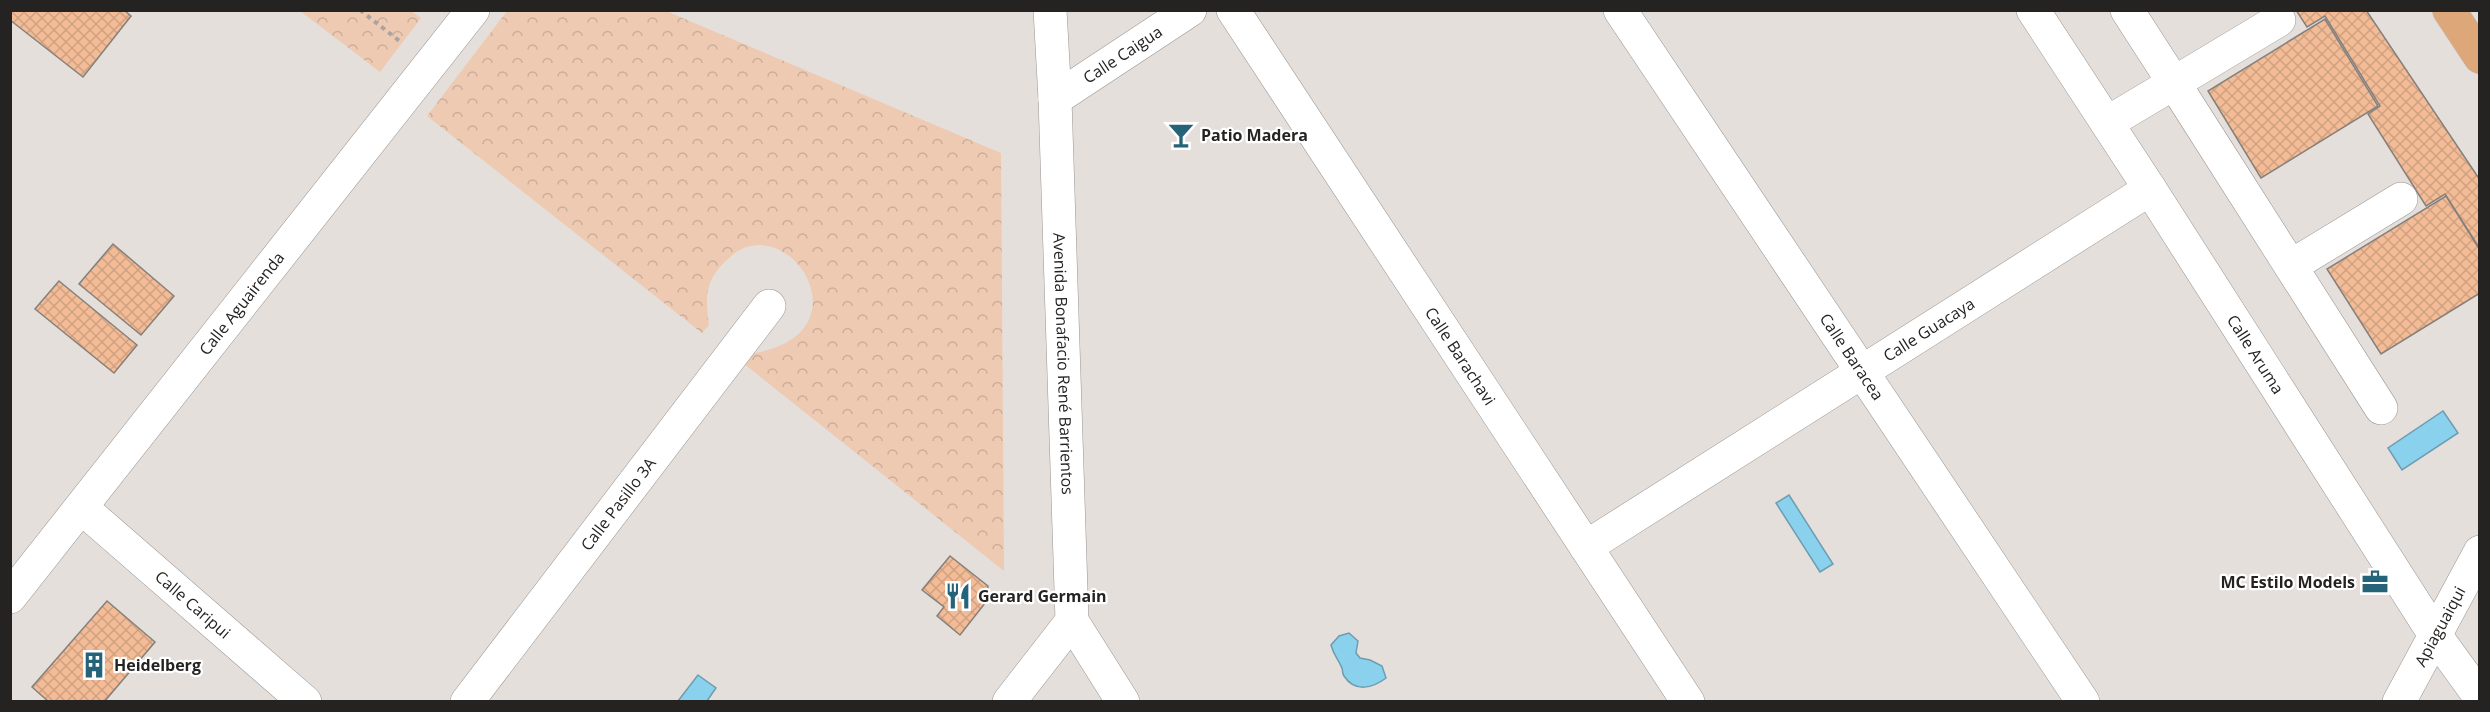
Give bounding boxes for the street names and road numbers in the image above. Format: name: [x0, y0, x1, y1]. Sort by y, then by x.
street label: Calle Caigua: [1079, 20, 1167, 89]
street label: Avenida Bonafacio René Barrientos: [1048, 232, 1079, 495]
street label: Calle Aguairenda: [194, 247, 289, 360]
street label: Calle Guacaya: [1879, 292, 1979, 367]
street label: Calle Barachavi: [1420, 303, 1501, 409]
street label: Calle Baracea: [1815, 309, 1889, 404]
street label: Calle Aruma: [2222, 310, 2289, 398]
street label: Calle Pasillo 3A: [575, 452, 661, 555]
street label: Calle Caripui: [150, 566, 235, 643]
street label: Apiaguaiqui: [2409, 582, 2470, 670]

